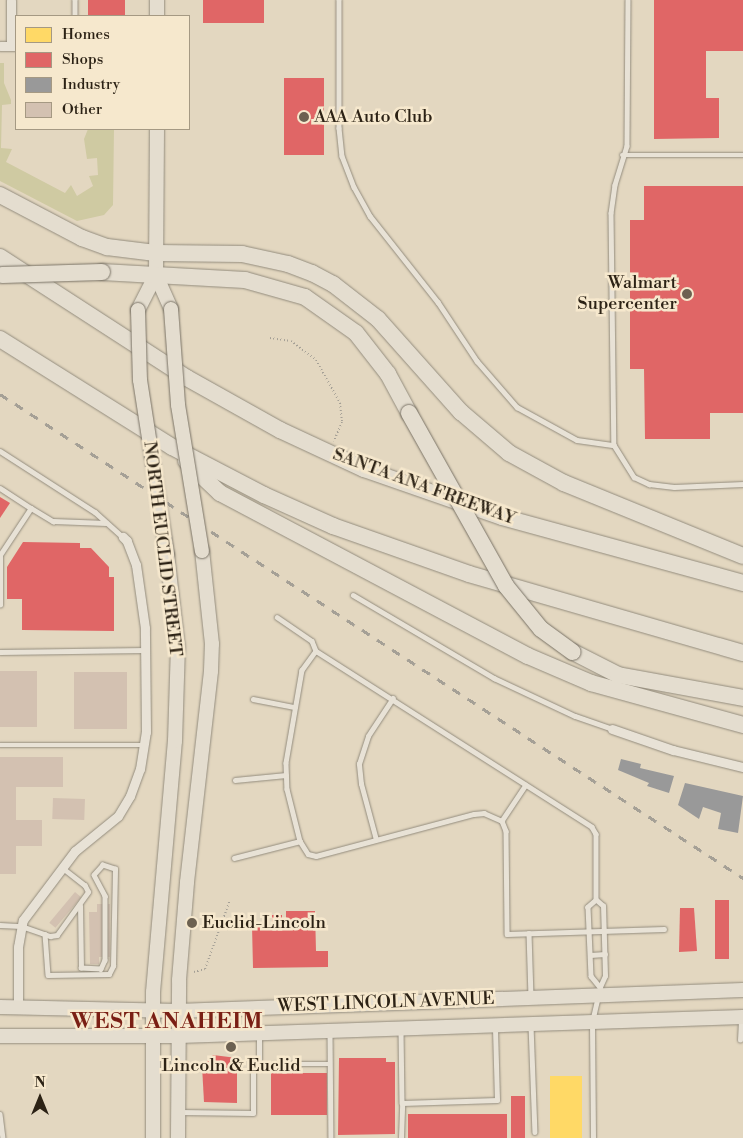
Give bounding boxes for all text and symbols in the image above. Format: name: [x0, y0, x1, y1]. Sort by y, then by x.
legend: [15, 15, 190, 130]
text: Homes: [62, 25, 110, 44]
text: Shops: [62, 50, 103, 69]
text: Industry: [62, 75, 120, 94]
text: Other: [62, 100, 102, 119]
place label: AAA Auto Club: [314, 106, 433, 128]
marker: AAA Auto Club: [298, 111, 310, 123]
place label: Walmart Supercenter: [577, 273, 677, 316]
marker: Walmart Supercenter: [681, 288, 693, 300]
street label: NORTH EUCLID STREET: [138, 440, 186, 658]
street label: SANTA ANA FREEWAY: [330, 444, 518, 530]
place label: Euclid-Lincoln: [202, 912, 326, 934]
marker: Euclid-Lincoln: [186, 917, 198, 929]
street label: WEST LINCOLN AVENUE: [277, 988, 495, 1018]
district label: WEST ANAHEIM: [69, 1009, 265, 1035]
marker: Lincoln & Euclid: [225, 1041, 237, 1053]
place label: Lincoln & Euclid: [162, 1055, 300, 1077]
north arrow: [15, 1073, 65, 1123]
text: N: [34, 1074, 46, 1092]

